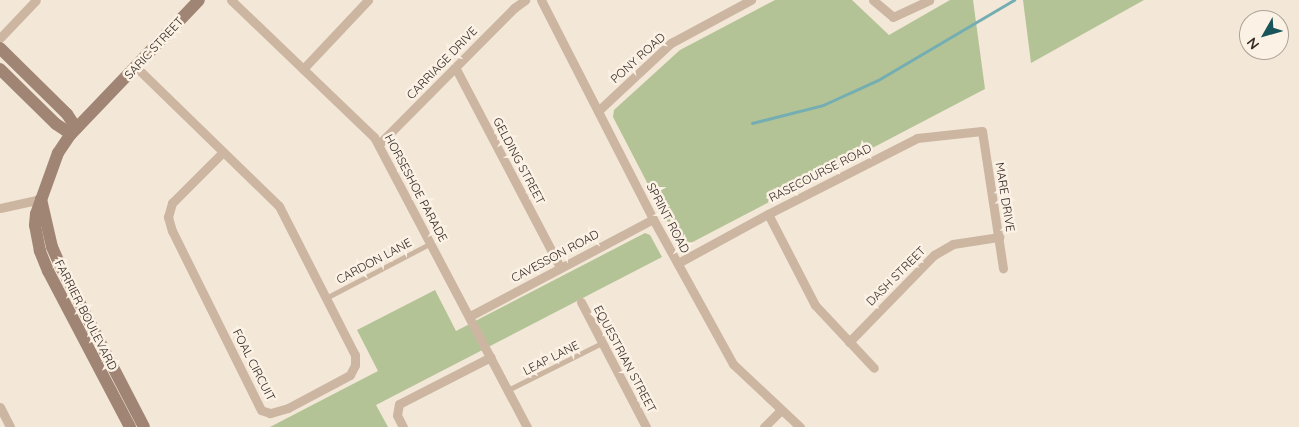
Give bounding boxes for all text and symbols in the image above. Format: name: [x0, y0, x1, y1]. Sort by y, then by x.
north arrow: [1239, 10, 1289, 60]
street label: SARIC STREET: [122, 14, 186, 82]
street label: CARRIAGE DRIVE: [404, 24, 480, 102]
street label: PONY ROAD: [608, 30, 668, 86]
text: N: [1243, 34, 1263, 53]
street label: GELDING STREET: [490, 115, 548, 207]
street label: HORSESHOE PARADE: [382, 132, 450, 244]
street label: RASECOURSE ROAD: [766, 141, 874, 205]
street label: MARE DRIVE: [992, 161, 1018, 233]
street label: SPRINT ROAD: [643, 180, 693, 256]
street label: CAVESSON ROAD: [509, 227, 601, 285]
street label: CARDON LANE: [334, 235, 414, 287]
street label: DASH STREET: [863, 243, 929, 309]
street label: FARRIER BOULEVARD: [52, 257, 120, 373]
street label: EQUESTRIAN STREET: [591, 303, 659, 415]
street label: FOAL CIRCUIT: [230, 327, 278, 403]
street label: LEAP LANE: [521, 338, 581, 378]

